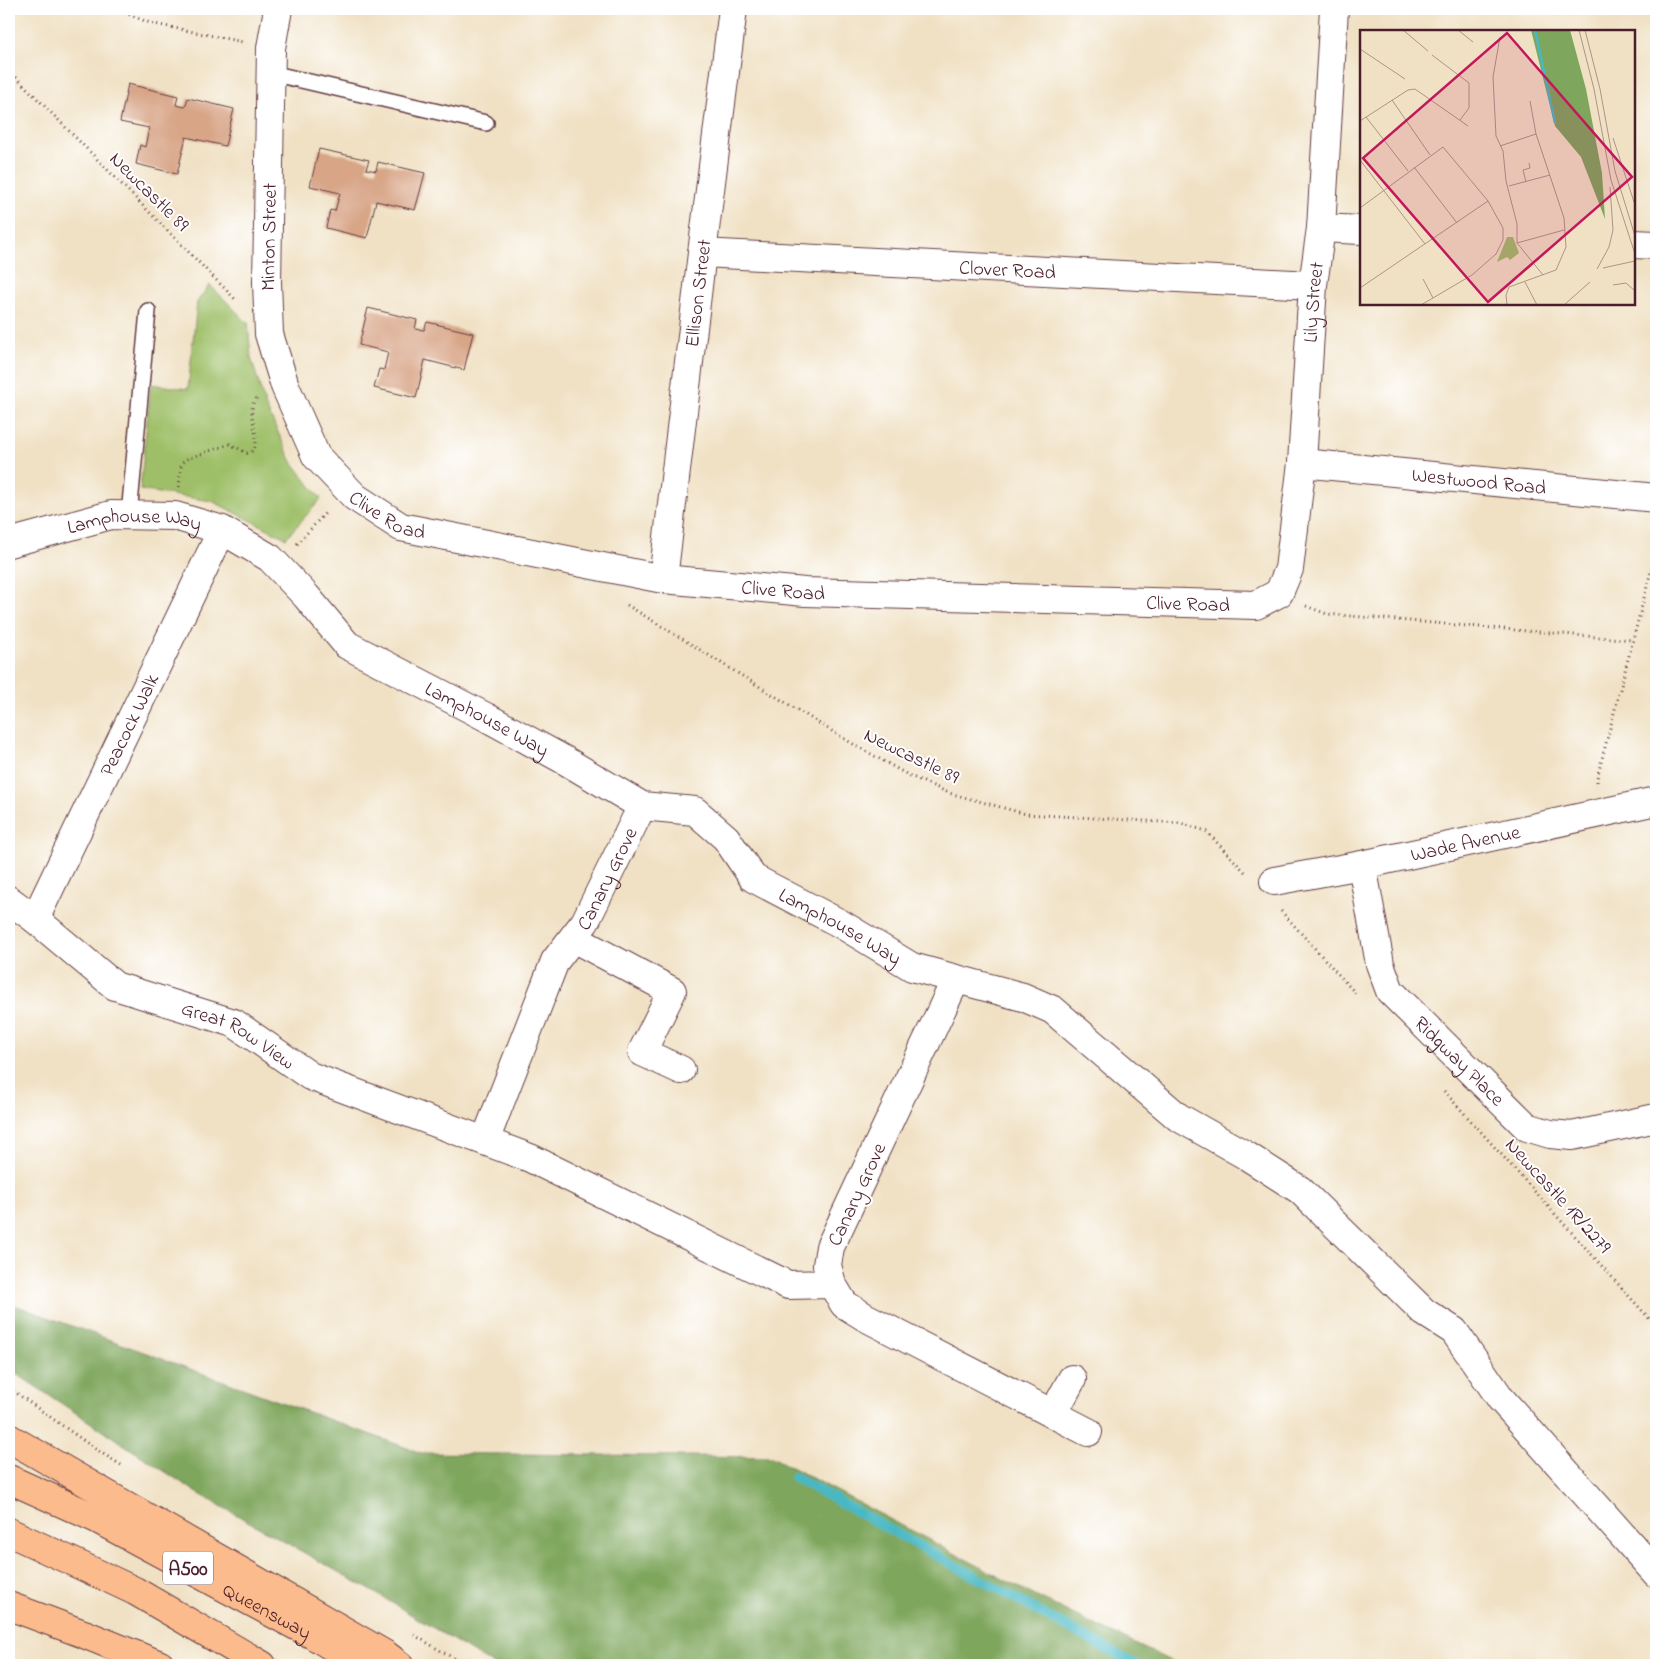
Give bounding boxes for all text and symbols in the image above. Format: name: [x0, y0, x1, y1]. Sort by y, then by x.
inset map: [1360, 30, 1635, 305]
street label: Newcastle 89: [102, 146, 195, 239]
street label: Minton Street: [255, 183, 286, 291]
street label: Ellison Street: [679, 237, 721, 349]
street label: Clover Road: [958, 254, 1057, 289]
street label: Lily Street: [1297, 260, 1333, 344]
street label: Westwood Road: [1410, 462, 1547, 504]
street label: Clive Road: [342, 485, 428, 548]
street label: Lamphouse Way: [64, 503, 205, 543]
street label: Clive Road: [740, 574, 825, 610]
street label: Clive Road: [1146, 590, 1230, 621]
street label: Peacock Walk: [94, 669, 168, 782]
street label: Lamphouse Way: [419, 676, 553, 766]
street label: Newcastle 89: [858, 722, 963, 793]
street label: Wade Avenue: [1408, 819, 1523, 871]
street label: Canary Grove: [571, 823, 646, 938]
street label: Lamphouse Way: [773, 882, 906, 974]
street label: Great Row View: [177, 995, 300, 1078]
street label: Ridgway Place: [1406, 1011, 1510, 1114]
street label: Newcastle 1R/2279: [1497, 1132, 1617, 1261]
street label: Canary Grove: [822, 1139, 895, 1252]
road number: A500: [163, 1552, 213, 1585]
street label: Queensway: [216, 1577, 316, 1648]

